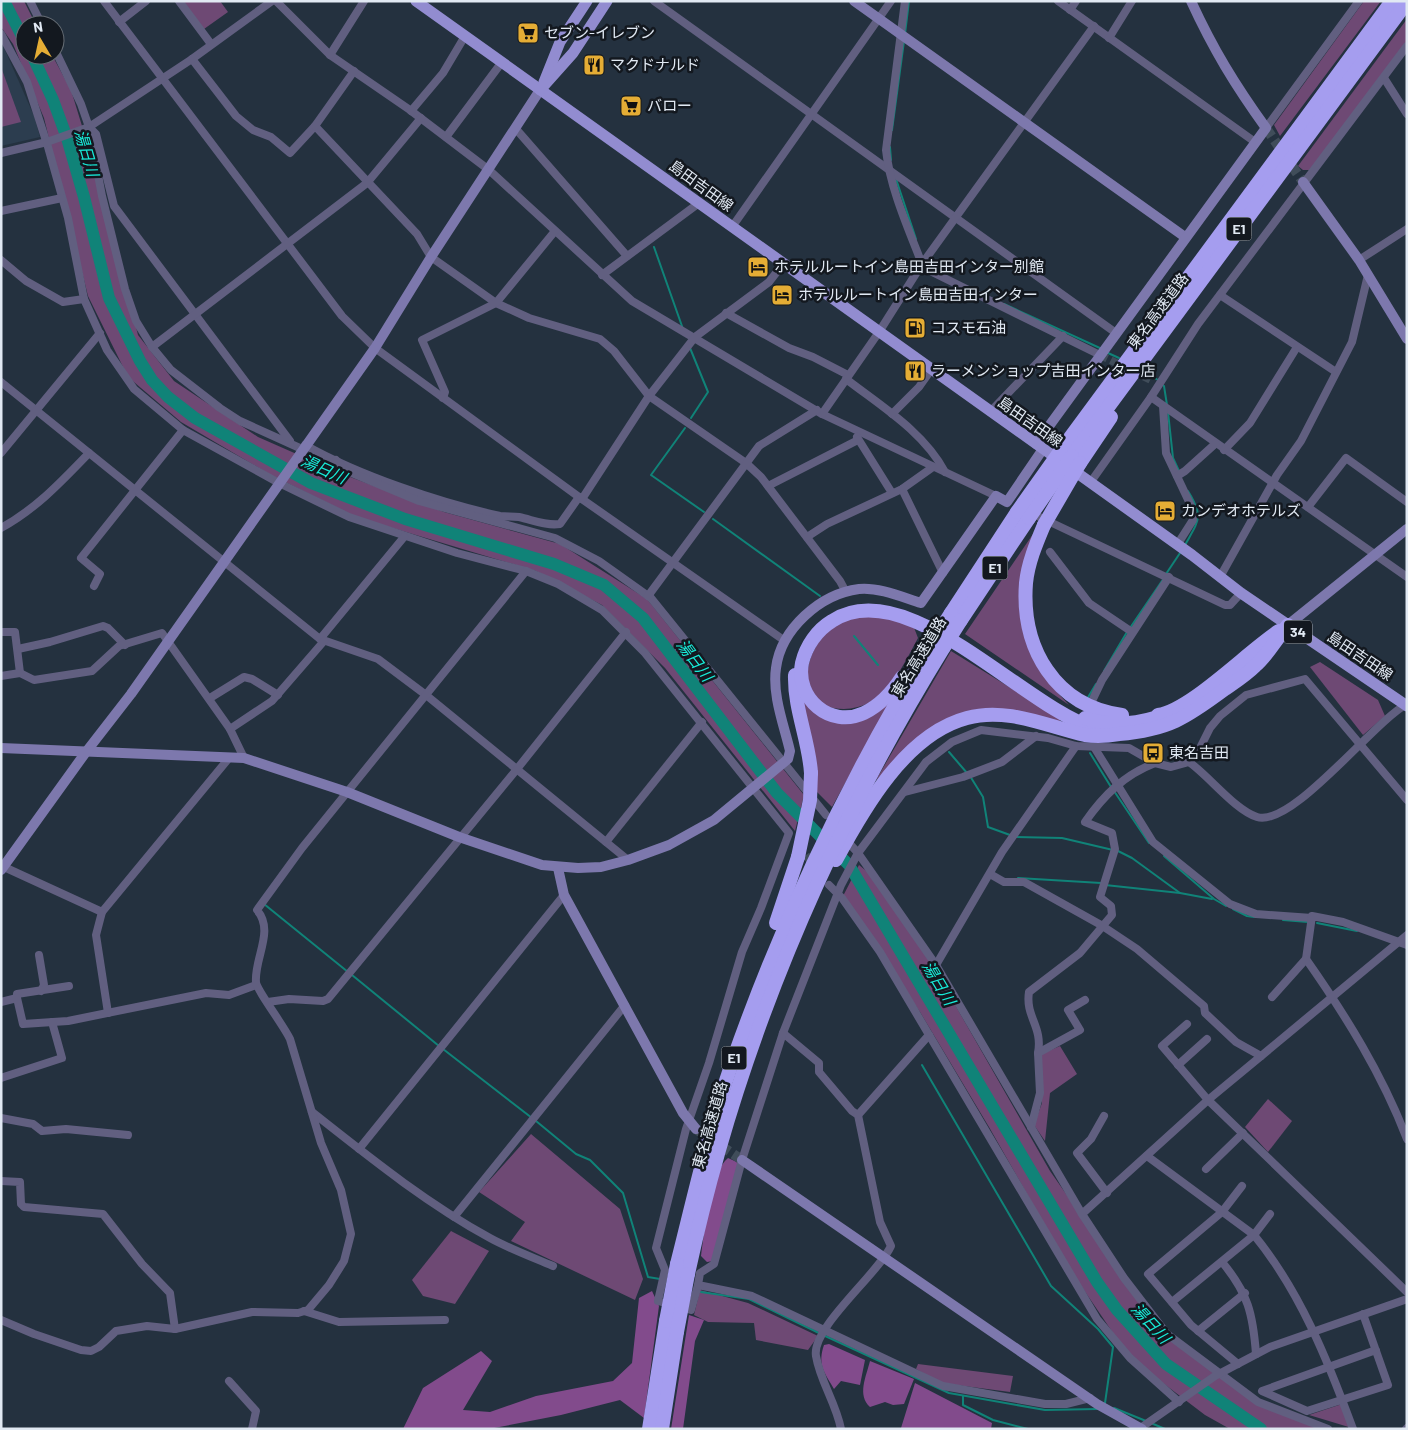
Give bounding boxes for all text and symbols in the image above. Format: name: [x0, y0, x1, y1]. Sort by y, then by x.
north arrow: [15, 15, 65, 65]
text: N: [32, 18, 44, 36]
supermarket icon: セブン-イレブン: [516, 21, 540, 45]
place label: セブン-イレブン: [544, 23, 655, 41]
restaurant icon: マクドナルド: [582, 53, 606, 77]
place label: マクドナルド: [610, 55, 700, 73]
supermarket icon: バロー: [619, 94, 643, 118]
place label: バロー: [647, 96, 692, 114]
water label: 湯日川: [72, 127, 104, 180]
street label: 島田吉田線: [666, 156, 737, 215]
road number: E1: [1226, 218, 1252, 240]
hotel icon: ホテルルートイン島田吉田インター別館: [746, 255, 770, 279]
place label: ホテルルートイン島田吉田インター別館: [774, 257, 1044, 275]
street label: 東名高速道路: [1123, 269, 1191, 352]
hotel icon: ホテルルートイン島田吉田インター: [770, 283, 794, 307]
place label: ホテルルートイン島田吉田インター: [798, 285, 1038, 303]
fuel station icon: コスモ石油: [903, 316, 927, 340]
place label: コスモ石油: [931, 318, 1006, 336]
restaurant icon: ラーメンショップ吉田インター店: [903, 359, 927, 383]
place label: ラーメンショップ吉田インター店: [931, 361, 1155, 379]
street label: 島田吉田線: [995, 392, 1066, 450]
water label: 湯日川: [298, 450, 352, 488]
hotel icon: カンデオホテルズ: [1153, 499, 1177, 523]
place label: カンデオホテルズ: [1181, 501, 1301, 519]
road number: E1: [982, 556, 1008, 580]
street label: 東名高速道路: [887, 613, 949, 700]
road number: 34: [1284, 620, 1312, 644]
street label: 島田吉田線: [1324, 627, 1397, 684]
water label: 湯日川: [673, 635, 719, 686]
bus stop icon: 東名吉田: [1141, 741, 1165, 765]
place label: 東名吉田: [1169, 743, 1229, 761]
water label: 湯日川: [919, 957, 961, 1010]
road number: E1: [722, 1046, 746, 1070]
street label: 東名高速道路: [688, 1079, 730, 1170]
water label: 湯日川: [1128, 1299, 1176, 1348]

